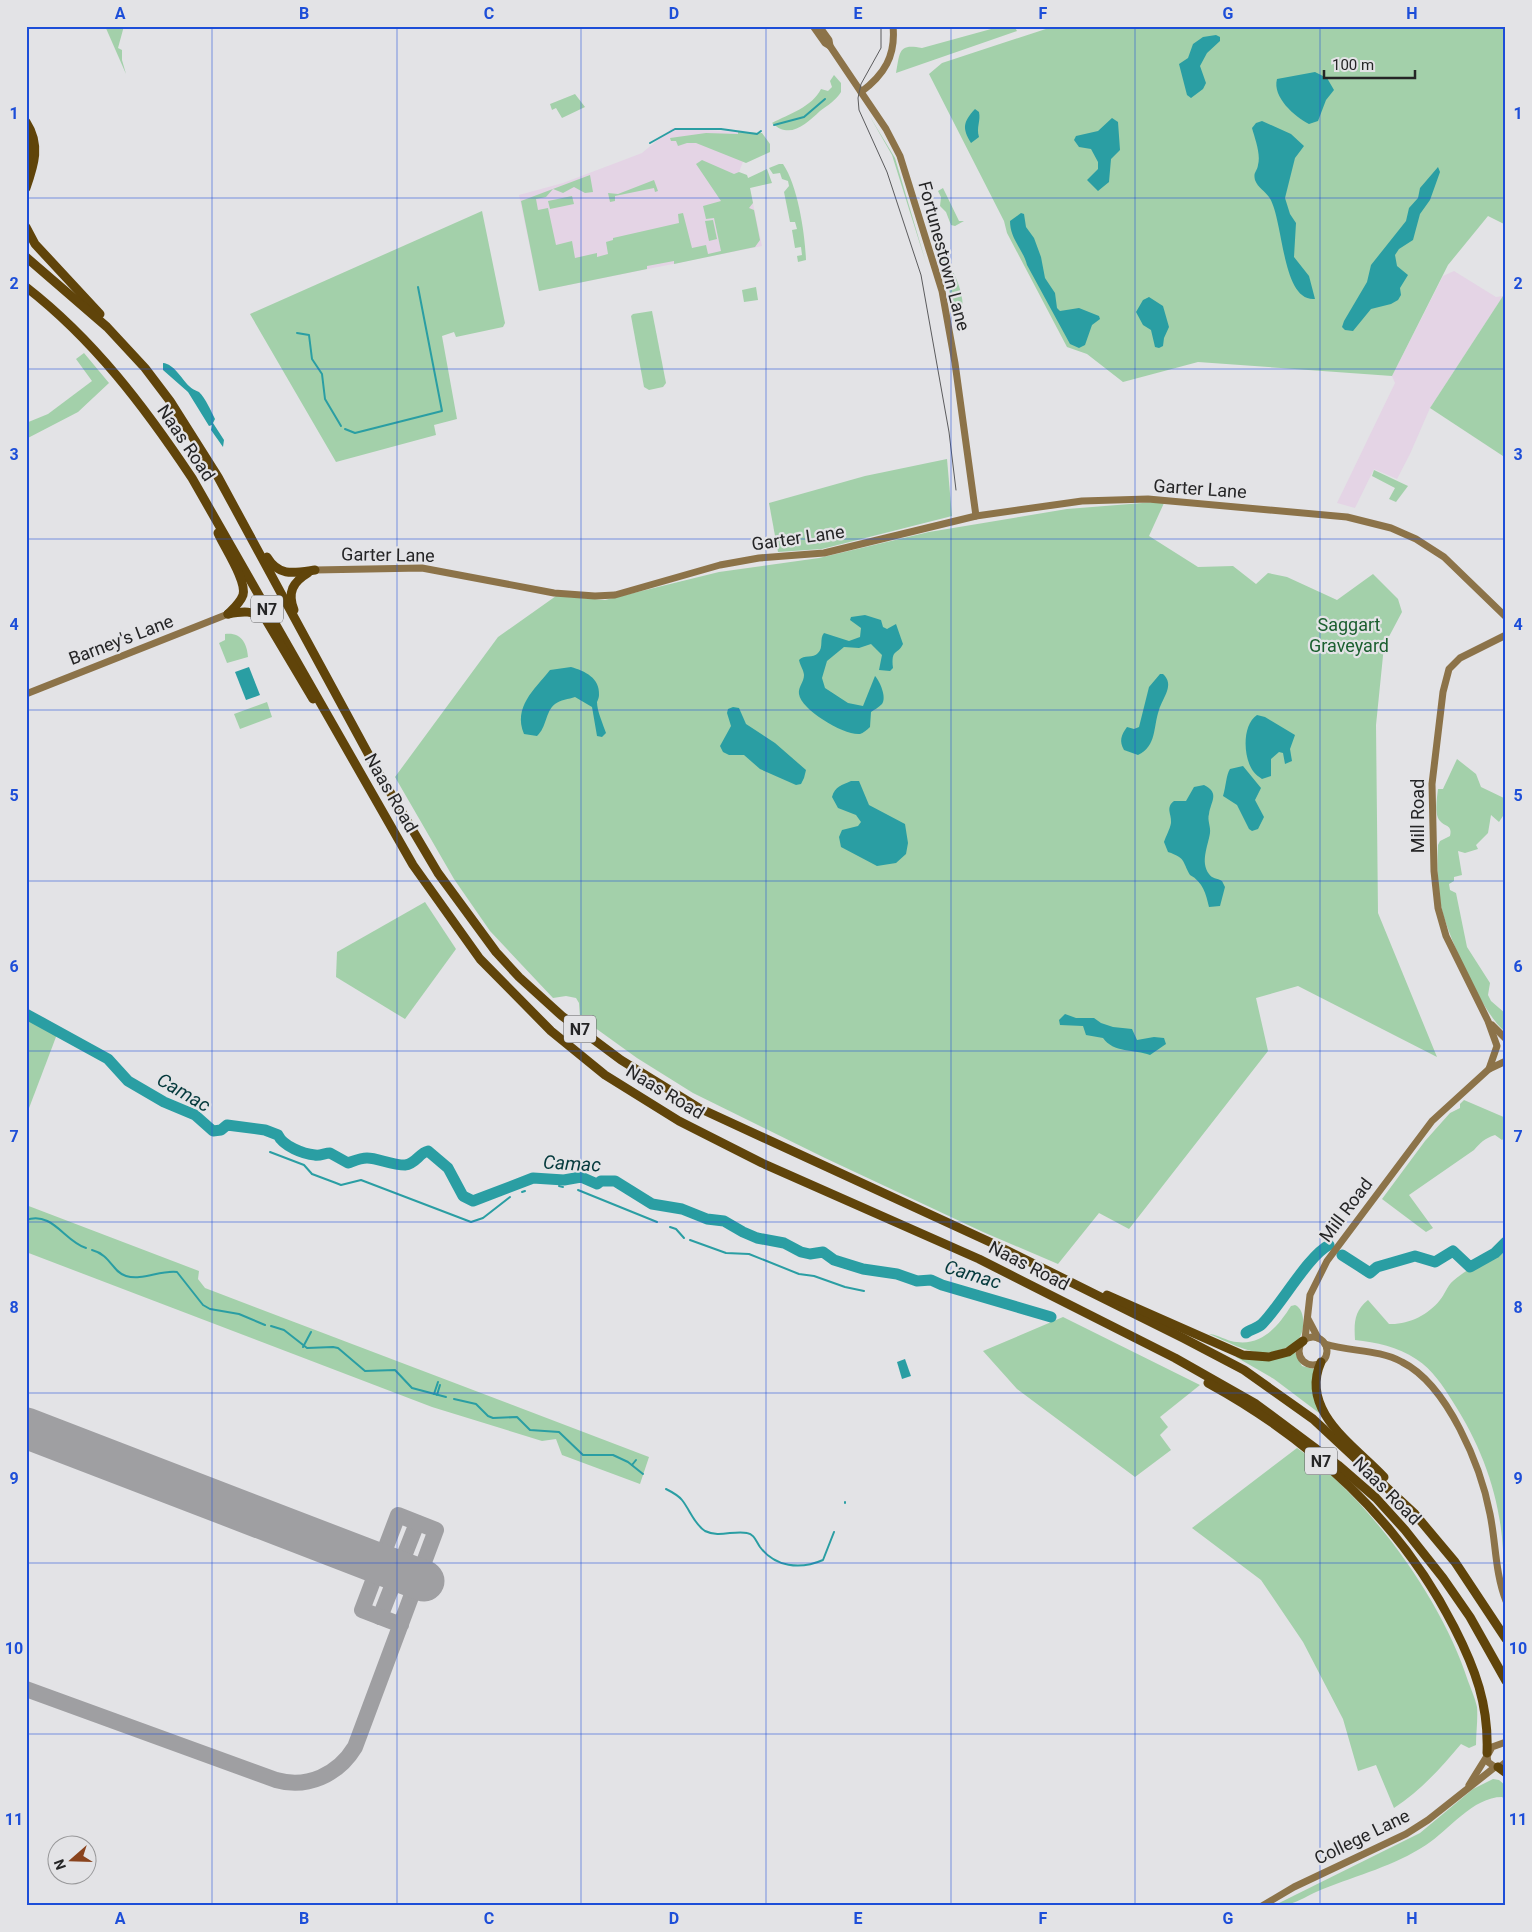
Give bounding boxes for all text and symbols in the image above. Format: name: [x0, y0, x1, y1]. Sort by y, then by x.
text: A: [115, 4, 126, 23]
text: B: [299, 4, 309, 23]
text: C: [484, 4, 494, 23]
text: D: [669, 4, 679, 23]
text: E: [854, 4, 863, 23]
text: F: [1039, 4, 1048, 23]
text: G: [1223, 4, 1234, 23]
text: H: [1406, 4, 1418, 23]
scale bar: [1324, 48, 1416, 80]
text: 100 m: [1332, 56, 1374, 74]
text: 1: [9, 104, 19, 123]
text: 1: [1513, 104, 1523, 123]
street label: Fortunestown Lane: [914, 179, 975, 333]
text: 2: [9, 274, 19, 293]
text: 2: [1513, 274, 1523, 293]
street label: Naas Road: [153, 401, 220, 485]
text: 3: [9, 445, 19, 464]
text: 3: [1513, 445, 1523, 464]
street label: Garter Lane: [1153, 475, 1247, 502]
street label: Garter Lane: [750, 521, 846, 554]
street label: Garter Lane: [341, 543, 435, 566]
road number: N7: [251, 596, 283, 622]
street label: Barney's Lane: [66, 610, 176, 669]
park label: Saggart Graveyard: [1309, 614, 1389, 656]
text: 4: [9, 615, 19, 634]
text: 4: [1513, 615, 1523, 634]
street label: Naas Road: [360, 750, 422, 836]
street label: Mill Road: [1407, 779, 1428, 853]
text: 5: [9, 786, 19, 805]
text: 5: [1513, 786, 1523, 805]
text: 6: [9, 957, 19, 976]
text: 6: [1513, 957, 1523, 976]
road number: N7: [564, 1016, 596, 1042]
street label: Naas Road: [622, 1060, 708, 1123]
water label: Camac: [153, 1068, 215, 1117]
text: 7: [9, 1127, 19, 1146]
text: 7: [1513, 1127, 1523, 1146]
water label: Camac: [542, 1151, 602, 1177]
street label: Mill Road: [1315, 1174, 1376, 1246]
street label: Naas Road: [985, 1236, 1073, 1295]
water label: Camac: [942, 1255, 1004, 1294]
text: 8: [9, 1298, 19, 1317]
text: 8: [1513, 1298, 1523, 1317]
road number: N7: [1305, 1448, 1337, 1474]
street label: Naas Road: [1349, 1452, 1426, 1529]
text: 9: [9, 1469, 19, 1488]
text: 9: [1513, 1469, 1523, 1488]
text: 10: [5, 1639, 23, 1658]
text: 10: [1509, 1639, 1527, 1658]
street label: College Lane: [1311, 1804, 1413, 1869]
text: 11: [5, 1810, 23, 1829]
text: 11: [1509, 1810, 1527, 1829]
north arrow: [48, 1834, 98, 1884]
text: N: [51, 1857, 69, 1872]
text: A: [115, 1909, 126, 1928]
text: B: [299, 1909, 309, 1928]
text: C: [484, 1909, 494, 1928]
text: D: [669, 1909, 679, 1928]
text: E: [854, 1909, 863, 1928]
text: F: [1039, 1909, 1048, 1928]
text: G: [1223, 1909, 1234, 1928]
text: H: [1406, 1909, 1418, 1928]

